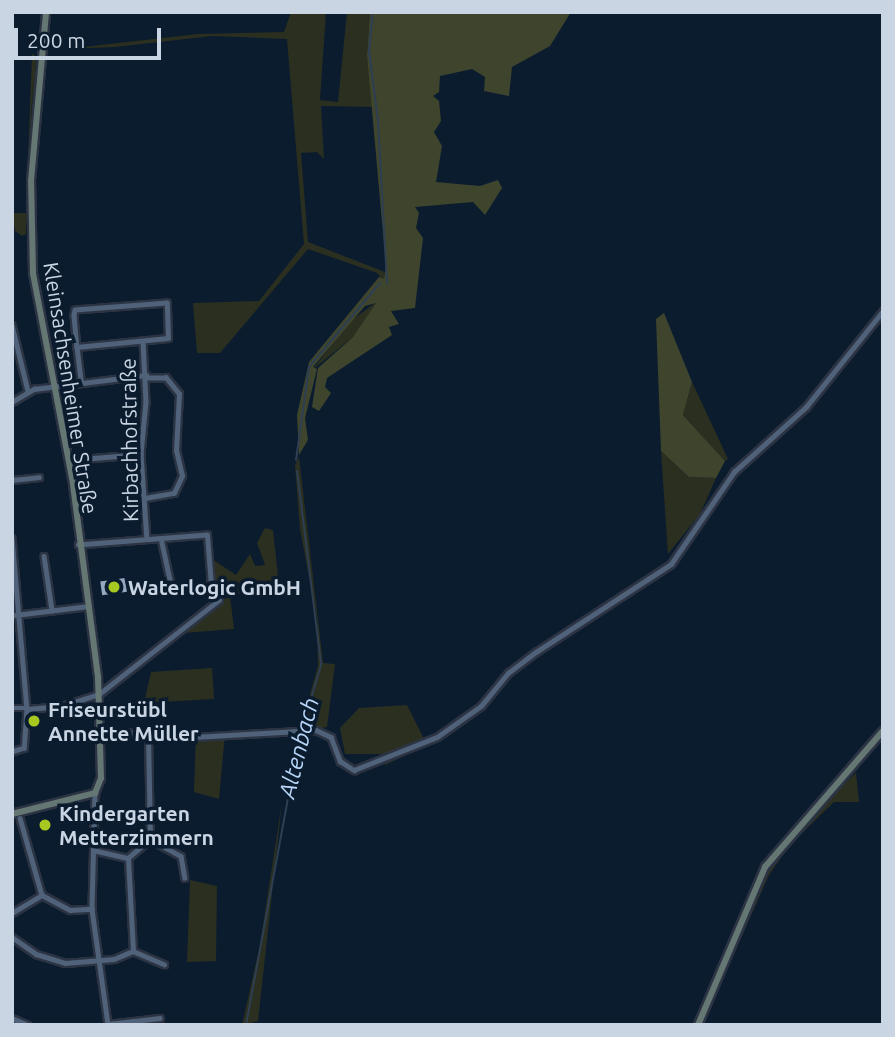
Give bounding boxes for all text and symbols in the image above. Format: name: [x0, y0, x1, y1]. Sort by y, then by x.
scale bar: [18, 14, 164, 58]
text: 200 m: [27, 28, 85, 52]
street label: Kleinsachsenheimer Straße: [39, 260, 103, 516]
street label: Kirbachhofstraße: [115, 358, 143, 522]
place label: Waterlogic GmbH: [128, 574, 301, 600]
marker: Waterlogic GmbH: [106, 579, 122, 595]
water label: Altenbach: [273, 695, 325, 801]
place label: Friseurstübl Annette Müller: [48, 696, 199, 746]
marker: Friseurstübl Annette Müller: [26, 713, 42, 729]
place label: Kindergarten Metterzimmern: [59, 800, 214, 850]
marker: Kindergarten Metterzimmern: [37, 817, 53, 833]

